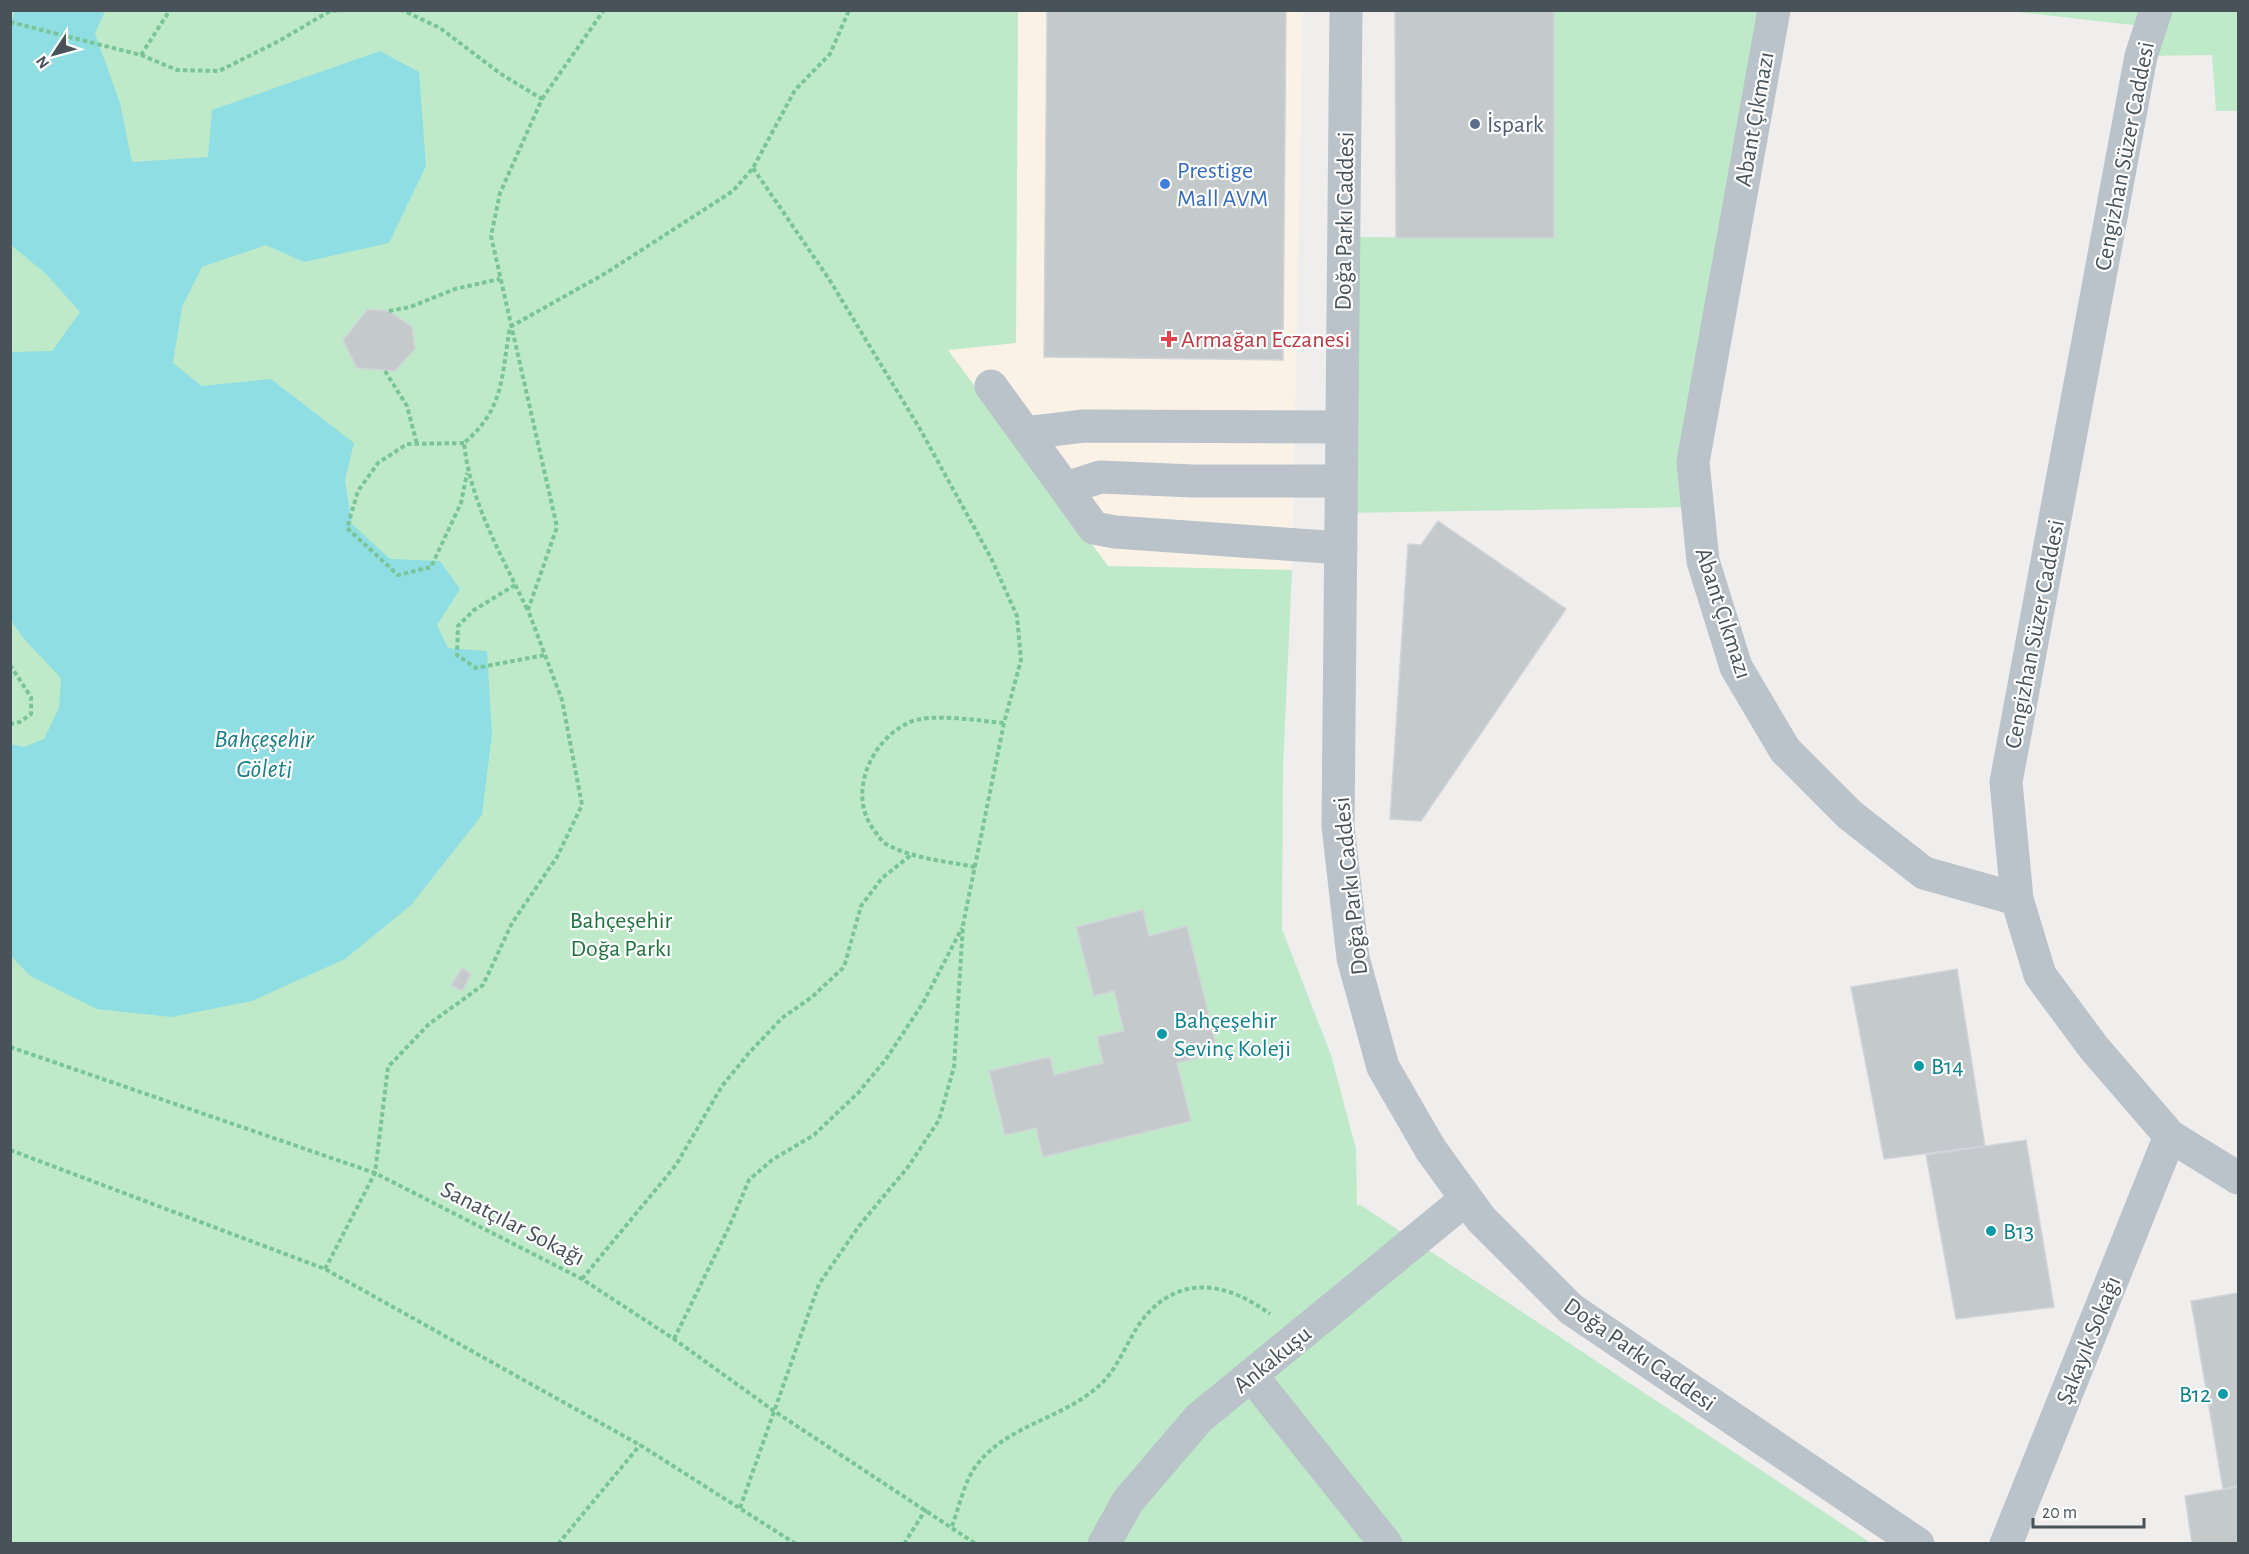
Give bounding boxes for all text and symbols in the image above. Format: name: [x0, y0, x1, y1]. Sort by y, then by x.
north arrow: [24, 24, 84, 84]
street label: Cengizhan Süzer Caddesi: [2091, 40, 2159, 273]
street label: Abant Çıkmazı: [1731, 50, 1779, 188]
text: N: [33, 53, 52, 71]
place label: İspark: [1487, 112, 1544, 137]
marker: İspark: [1468, 117, 1482, 131]
street label: Doğa Parkı Caddesi: [1331, 131, 1359, 311]
place label: Prestige Mall AVM: [1177, 159, 1268, 211]
marker: Prestige Mall AVM: [1158, 177, 1172, 191]
place label: Armağan Eczanesi: [1181, 328, 1350, 352]
marker: Armağan Eczanesi: [1162, 332, 1176, 346]
street label: Cengizhan Süzer Caddesi: [2001, 518, 2069, 751]
street label: Abant Çıkmazı: [1691, 545, 1756, 682]
water label: Bahçeşehir Göleti: [214, 726, 315, 782]
street label: Doğa Parkı Caddesi: [1330, 796, 1372, 976]
park label: Bahçeşehir Doğa Parkı: [570, 909, 673, 961]
place label: Bahçeşehir Sevinç Koleji: [1174, 1009, 1291, 1061]
marker: Bahçeşehir Sevinç Koleji: [1155, 1027, 1169, 1041]
place label: B14: [1931, 1055, 1964, 1079]
marker: B14: [1912, 1059, 1926, 1073]
street label: Sanatçılar Sokağı: [437, 1177, 588, 1270]
place label: B13: [2003, 1220, 2034, 1244]
marker: B13: [1984, 1224, 1998, 1238]
street label: Şakayık Sokağı: [2052, 1273, 2125, 1408]
street label: Doğa Parkı Caddesi: [1559, 1294, 1720, 1416]
street label: Ankakuşu: [1229, 1322, 1316, 1398]
place label: B12: [2179, 1383, 2211, 1407]
marker: B12: [2216, 1387, 2230, 1401]
scale bar: [2033, 1491, 2144, 1529]
text: 20 m: [2042, 1504, 2077, 1522]

